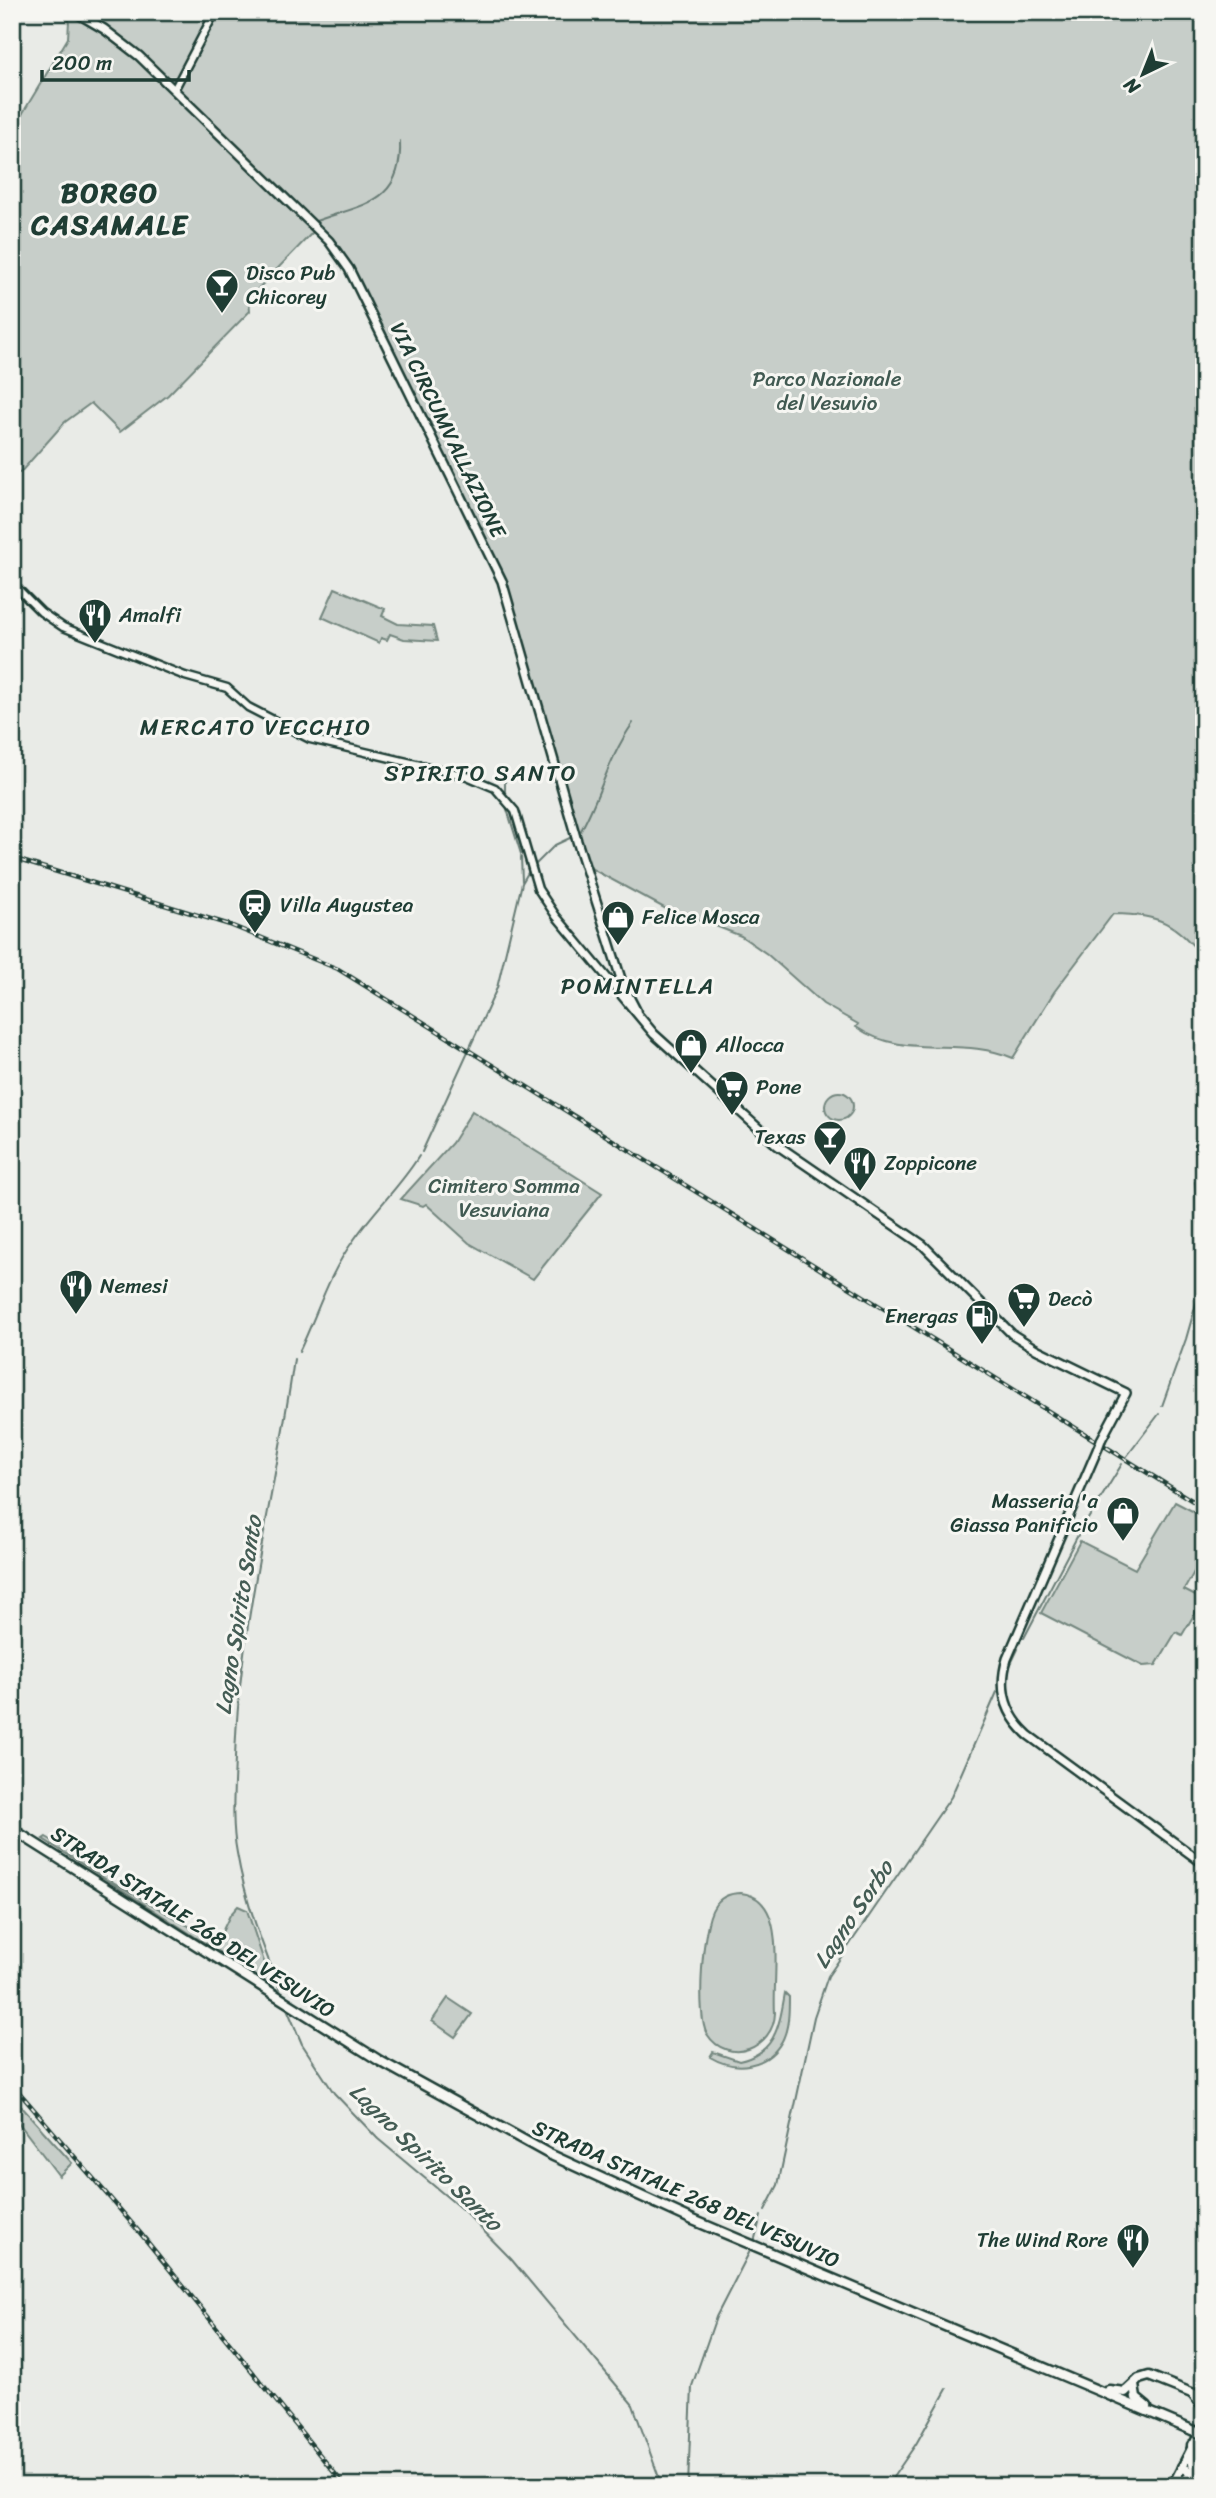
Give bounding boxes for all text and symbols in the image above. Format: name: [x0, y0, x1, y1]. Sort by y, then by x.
scale bar: [42, 38, 189, 82]
north arrow: [1108, 38, 1178, 108]
text: 200 m: [52, 44, 112, 82]
text: N: [1115, 69, 1149, 103]
district label: BORGO CASAMALE: [30, 168, 189, 249]
place label: Disco Pub Chicorey: [246, 254, 335, 316]
bar icon: Disco Pub Chicorey: [203, 266, 241, 315]
street label: VIA CIRCUMVALLAZIONE: [379, 315, 517, 546]
park label: Parco Nazionale del Vesuvio: [753, 360, 902, 422]
restaurant icon: Amalfi: [76, 596, 114, 645]
place label: Amalfi: [118, 596, 182, 634]
district label: MERCATO VECCHIO: [140, 707, 372, 748]
district label: SPIRITO SANTO: [384, 753, 578, 794]
station icon: Villa Augustea: [236, 886, 274, 935]
place label: Villa Augustea: [280, 886, 414, 924]
shop icon: Felice Mosca: [599, 898, 637, 947]
place label: Felice Mosca: [642, 898, 760, 936]
district label: POMINTELLA: [561, 966, 715, 1007]
shop icon: Allocca: [672, 1026, 710, 1075]
place label: Allocca: [715, 1026, 784, 1064]
supermarket icon: Pone: [713, 1068, 751, 1117]
place label: Pone: [756, 1068, 802, 1106]
place label: Texas: [754, 1118, 806, 1156]
bar icon: Texas: [811, 1118, 849, 1167]
restaurant icon: Zoppicone: [841, 1144, 879, 1193]
place label: Zoppicone: [884, 1144, 977, 1182]
park label: Cimitero Somma Vesuviana: [428, 1167, 580, 1229]
restaurant icon: Nemesi: [57, 1267, 95, 1316]
place label: Nemesi: [100, 1267, 169, 1305]
supermarket icon: Decò: [1005, 1280, 1043, 1329]
place label: Decò: [1048, 1280, 1093, 1318]
place label: Energas: [885, 1297, 958, 1335]
fuel station icon: Energas: [963, 1297, 1001, 1346]
place label: Masseria 'a Giassa Panificio: [950, 1482, 1098, 1544]
shop icon: Masseria 'a Giassa Panificio: [1104, 1494, 1142, 1543]
water label: Lagno Spirito Santo: [203, 1511, 275, 1717]
street label: STRADA STATALE 268 DEL VESUVIO: [43, 1815, 343, 2029]
water label: Lagno Sorbo: [802, 1850, 906, 1977]
water label: Lagno Spirito Santo: [339, 2073, 514, 2243]
street label: STRADA STATALE 268 DEL VESUVIO: [526, 2109, 846, 2279]
place label: The Wind Rore: [977, 2221, 1108, 2259]
restaurant icon: The Wind Rore: [1114, 2221, 1152, 2270]

